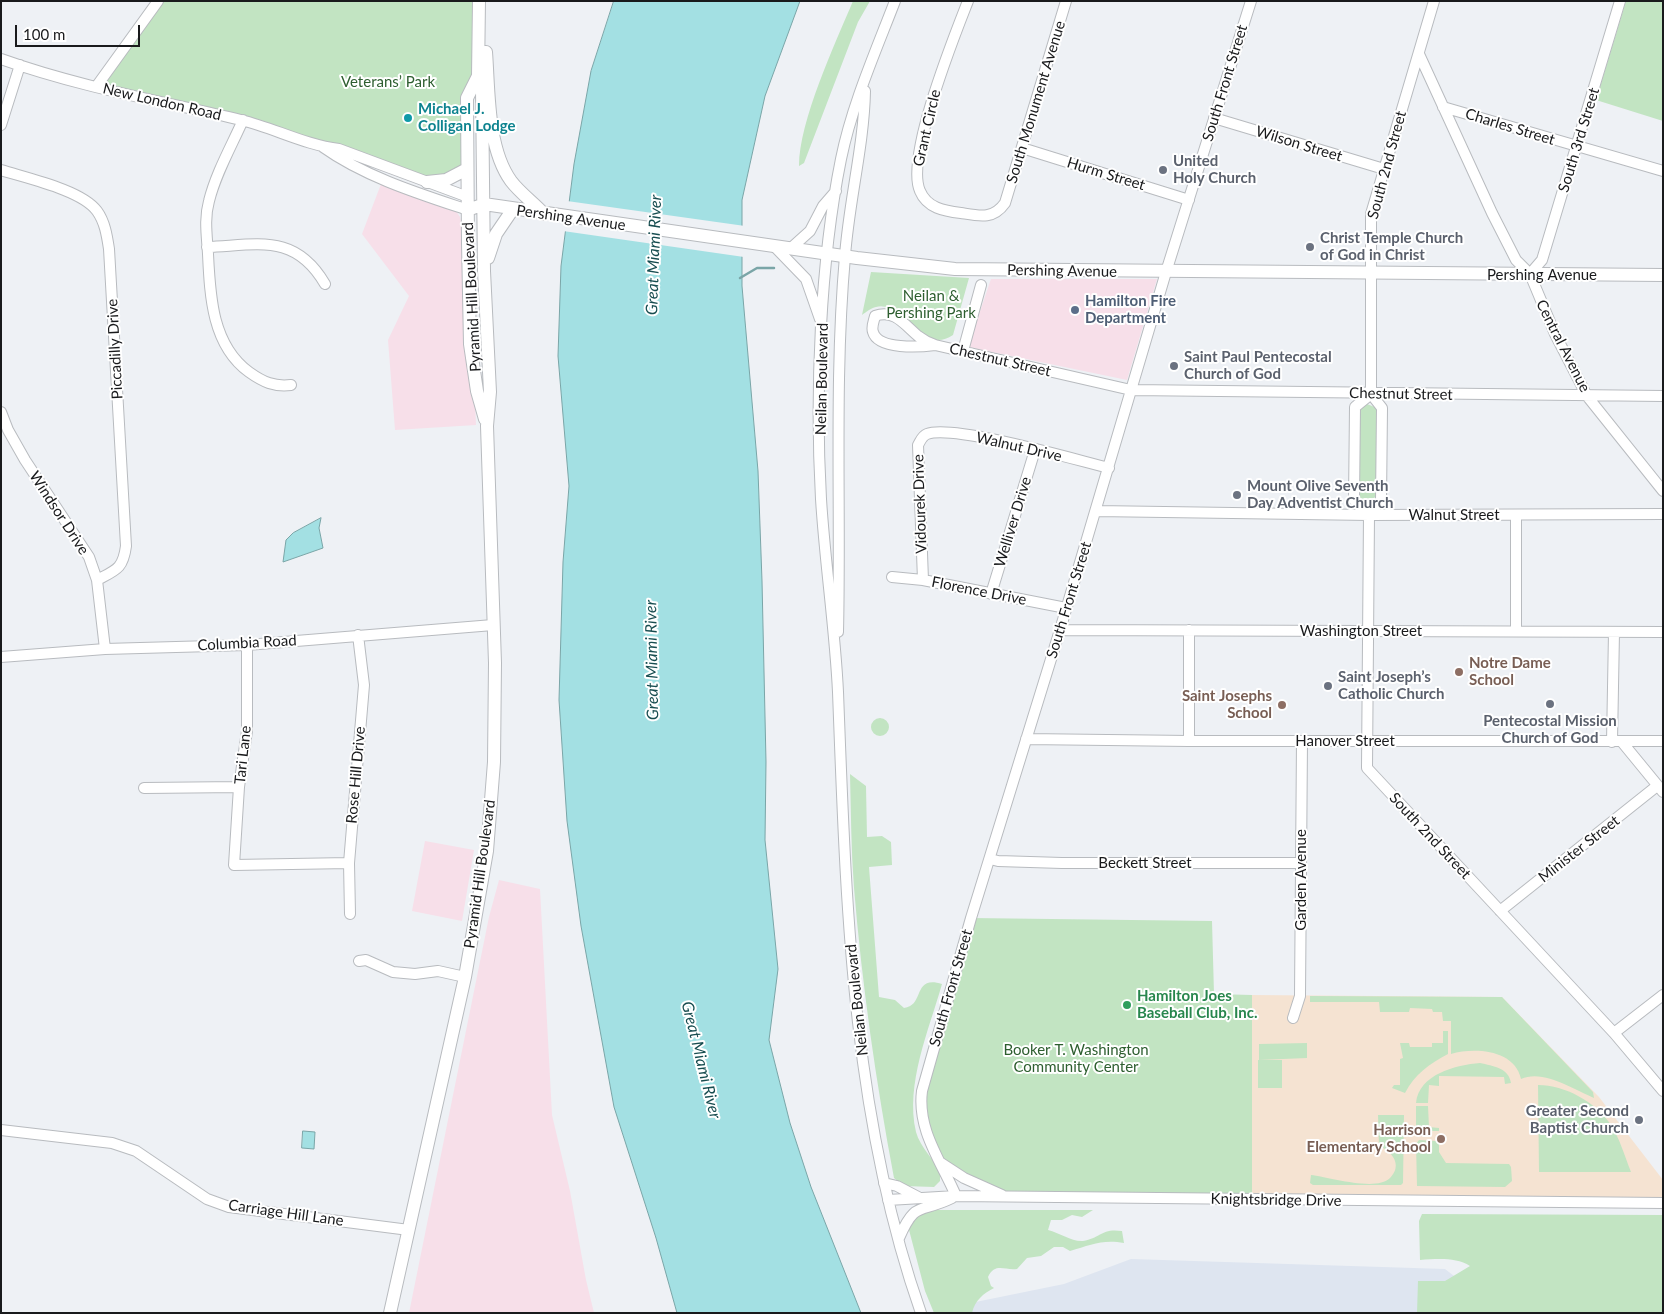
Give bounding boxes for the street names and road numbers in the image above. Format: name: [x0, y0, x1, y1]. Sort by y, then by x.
street label: South Monument Avenue: [1003, 19, 1069, 185]
street label: South Front Street: [1199, 23, 1251, 143]
street label: New London Road: [101, 80, 223, 124]
street label: South 3rd Street: [1555, 86, 1603, 194]
street label: Grant Circle: [909, 88, 945, 168]
street label: Charles Street: [1463, 105, 1557, 149]
street label: South 2nd Street: [1364, 109, 1410, 221]
street label: Wilson Street: [1254, 122, 1344, 166]
street label: Hurm Street: [1065, 154, 1147, 194]
street label: Pershing Avenue: [515, 201, 627, 235]
street label: Pyramid Hill Boulevard: [459, 222, 485, 372]
street label: Pershing Avenue: [1007, 261, 1117, 281]
street label: Pershing Avenue: [1487, 266, 1597, 284]
street label: Central Avenue: [1532, 297, 1594, 395]
street label: Piccadilly Drive: [103, 298, 127, 400]
street label: Neilan Boulevard: [812, 323, 832, 435]
street label: Chestnut Street: [947, 340, 1053, 380]
street label: Chestnut Street: [1349, 384, 1453, 404]
street label: Walnut Drive: [974, 428, 1064, 466]
street label: Vidourek Drive: [909, 454, 931, 554]
street label: Windsor Drive: [25, 468, 93, 558]
street label: Welliver Drive: [991, 475, 1035, 569]
street label: Walnut Street: [1408, 506, 1500, 524]
street label: South Front Street: [1043, 540, 1095, 660]
street label: Florence Drive: [930, 573, 1028, 609]
street label: Washington Street: [1300, 622, 1422, 640]
street label: Columbia Road: [197, 631, 297, 655]
street label: Tari Lane: [231, 725, 255, 785]
street label: Rose Hill Drive: [343, 726, 369, 824]
street label: Hanover Street: [1295, 732, 1395, 750]
street label: South 2nd Street: [1385, 789, 1475, 883]
street label: Pyramid Hill Boulevard: [461, 799, 499, 949]
street label: Minister Street: [1535, 812, 1623, 886]
street label: Garden Avenue: [1292, 829, 1310, 931]
street label: Beckett Street: [1098, 854, 1192, 872]
street label: South Front Street: [926, 927, 976, 1049]
street label: Neilan Boulevard: [842, 943, 872, 1057]
street label: Knightsbridge Drive: [1210, 1190, 1342, 1210]
street label: Carriage Hill Lane: [227, 1196, 345, 1230]

